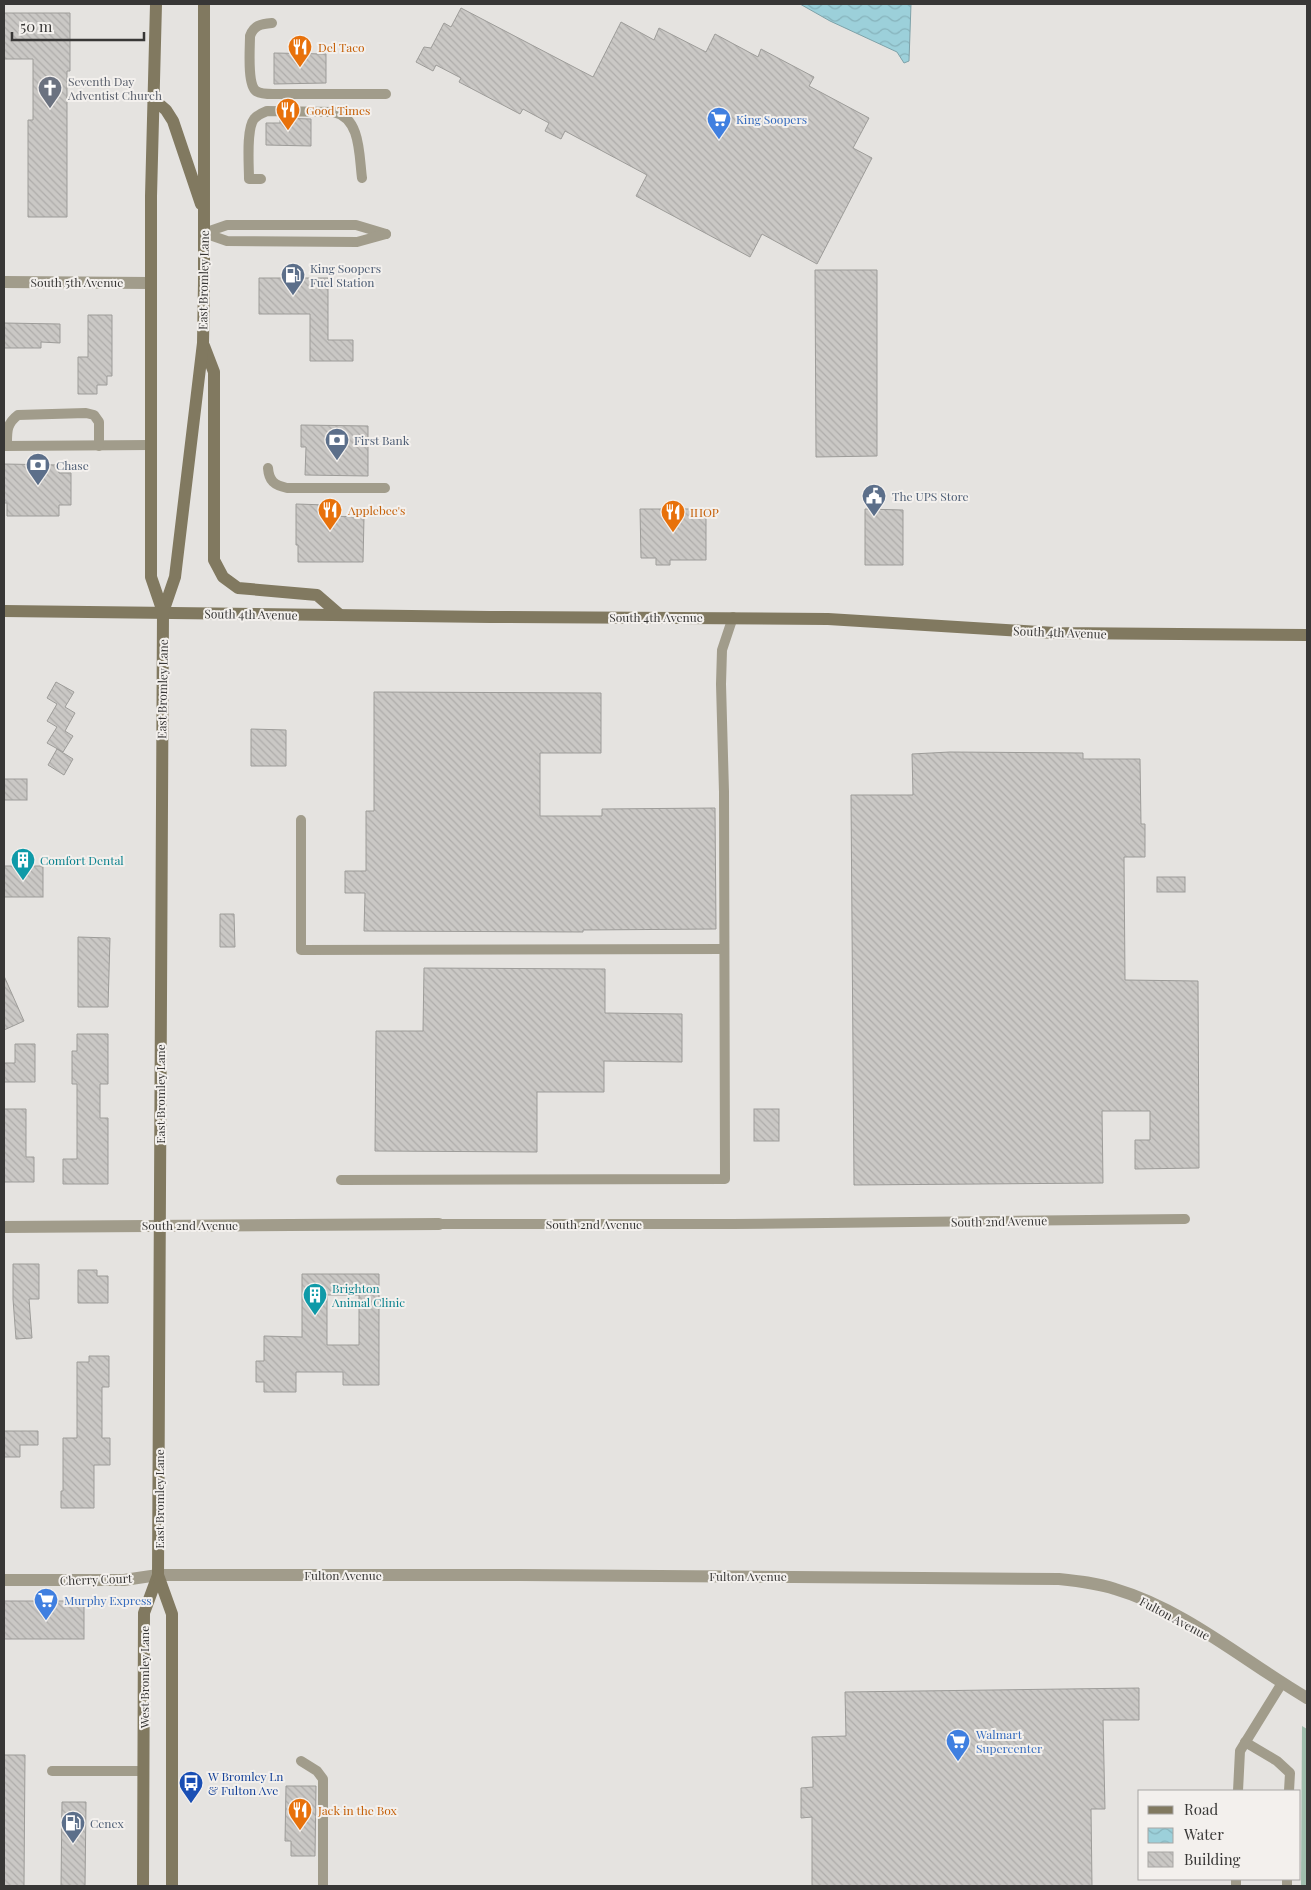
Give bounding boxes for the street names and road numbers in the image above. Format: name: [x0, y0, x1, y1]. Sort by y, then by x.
street label: East Bromley Lane: [194, 230, 212, 330]
street label: South 5th Avenue: [31, 274, 123, 290]
street label: South 4th Avenue: [204, 605, 298, 623]
street label: South 4th Avenue: [609, 609, 703, 625]
street label: South 4th Avenue: [1013, 622, 1107, 642]
street label: East Bromley Lane: [153, 639, 171, 739]
street label: East Bromley Lane: [152, 1044, 168, 1144]
street label: South 2nd Avenue: [951, 1212, 1047, 1230]
street label: South 2nd Avenue: [546, 1216, 642, 1232]
street label: South 2nd Avenue: [142, 1217, 238, 1233]
street label: East Bromley Lane: [151, 1449, 167, 1549]
street label: Fulton Avenue: [304, 1567, 382, 1583]
street label: Fulton Avenue: [709, 1568, 787, 1584]
street label: Cherry Court: [60, 1570, 133, 1588]
street label: Fulton Avenue: [1137, 1593, 1213, 1643]
street label: West Bromley Lane: [136, 1626, 152, 1729]

